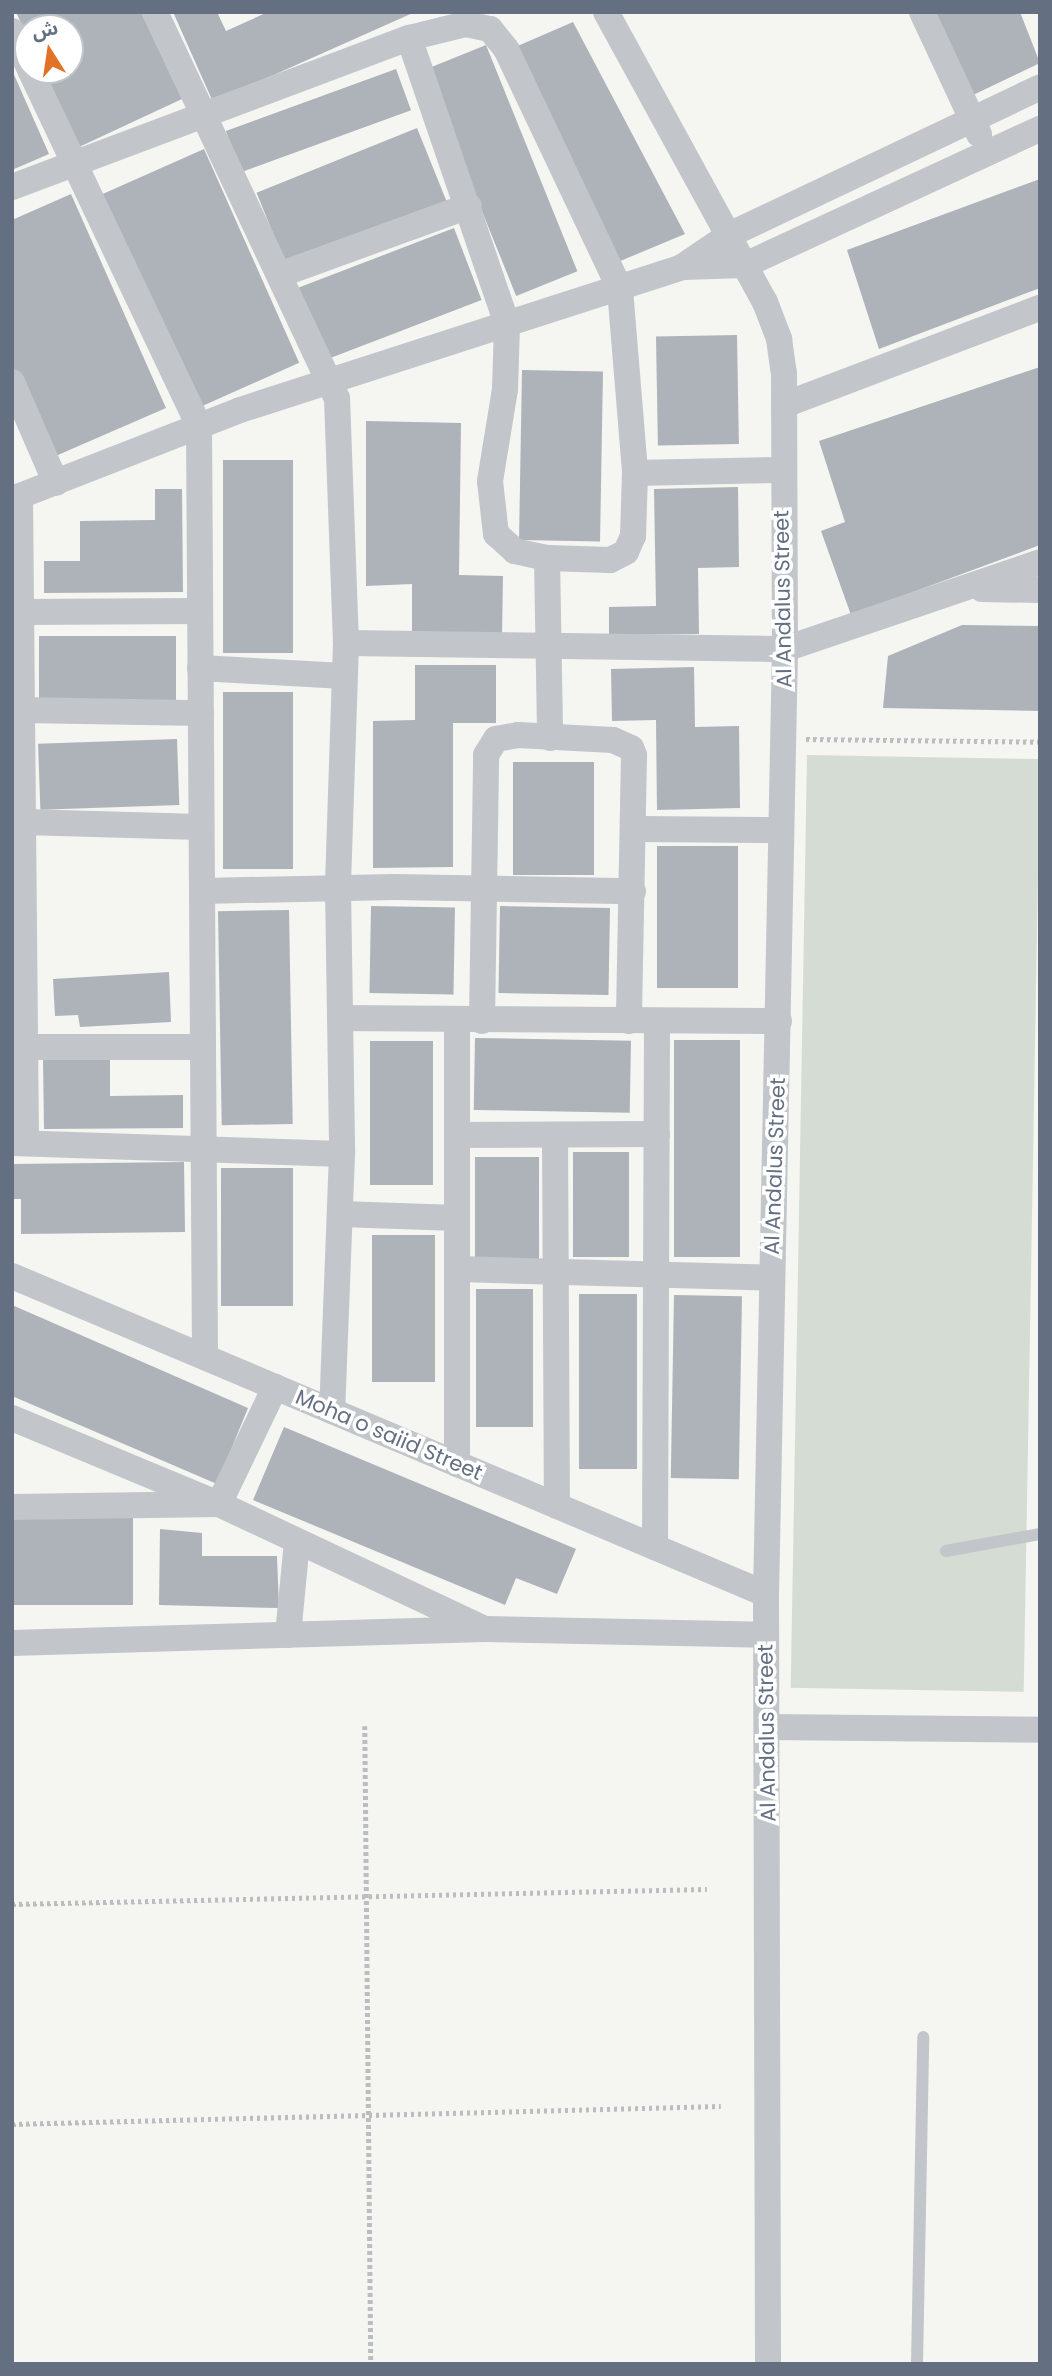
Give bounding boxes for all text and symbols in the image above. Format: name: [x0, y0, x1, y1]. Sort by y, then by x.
north arrow: [14, 14, 84, 84]
text: ش: [29, 14, 60, 46]
street label: Al Andalus Street: [769, 510, 797, 688]
street label: Al Andalus Street: [759, 1077, 791, 1255]
street label: Moha o saiid Street: [292, 1384, 486, 1486]
street label: Al Andalus Street: [753, 1644, 781, 1822]

